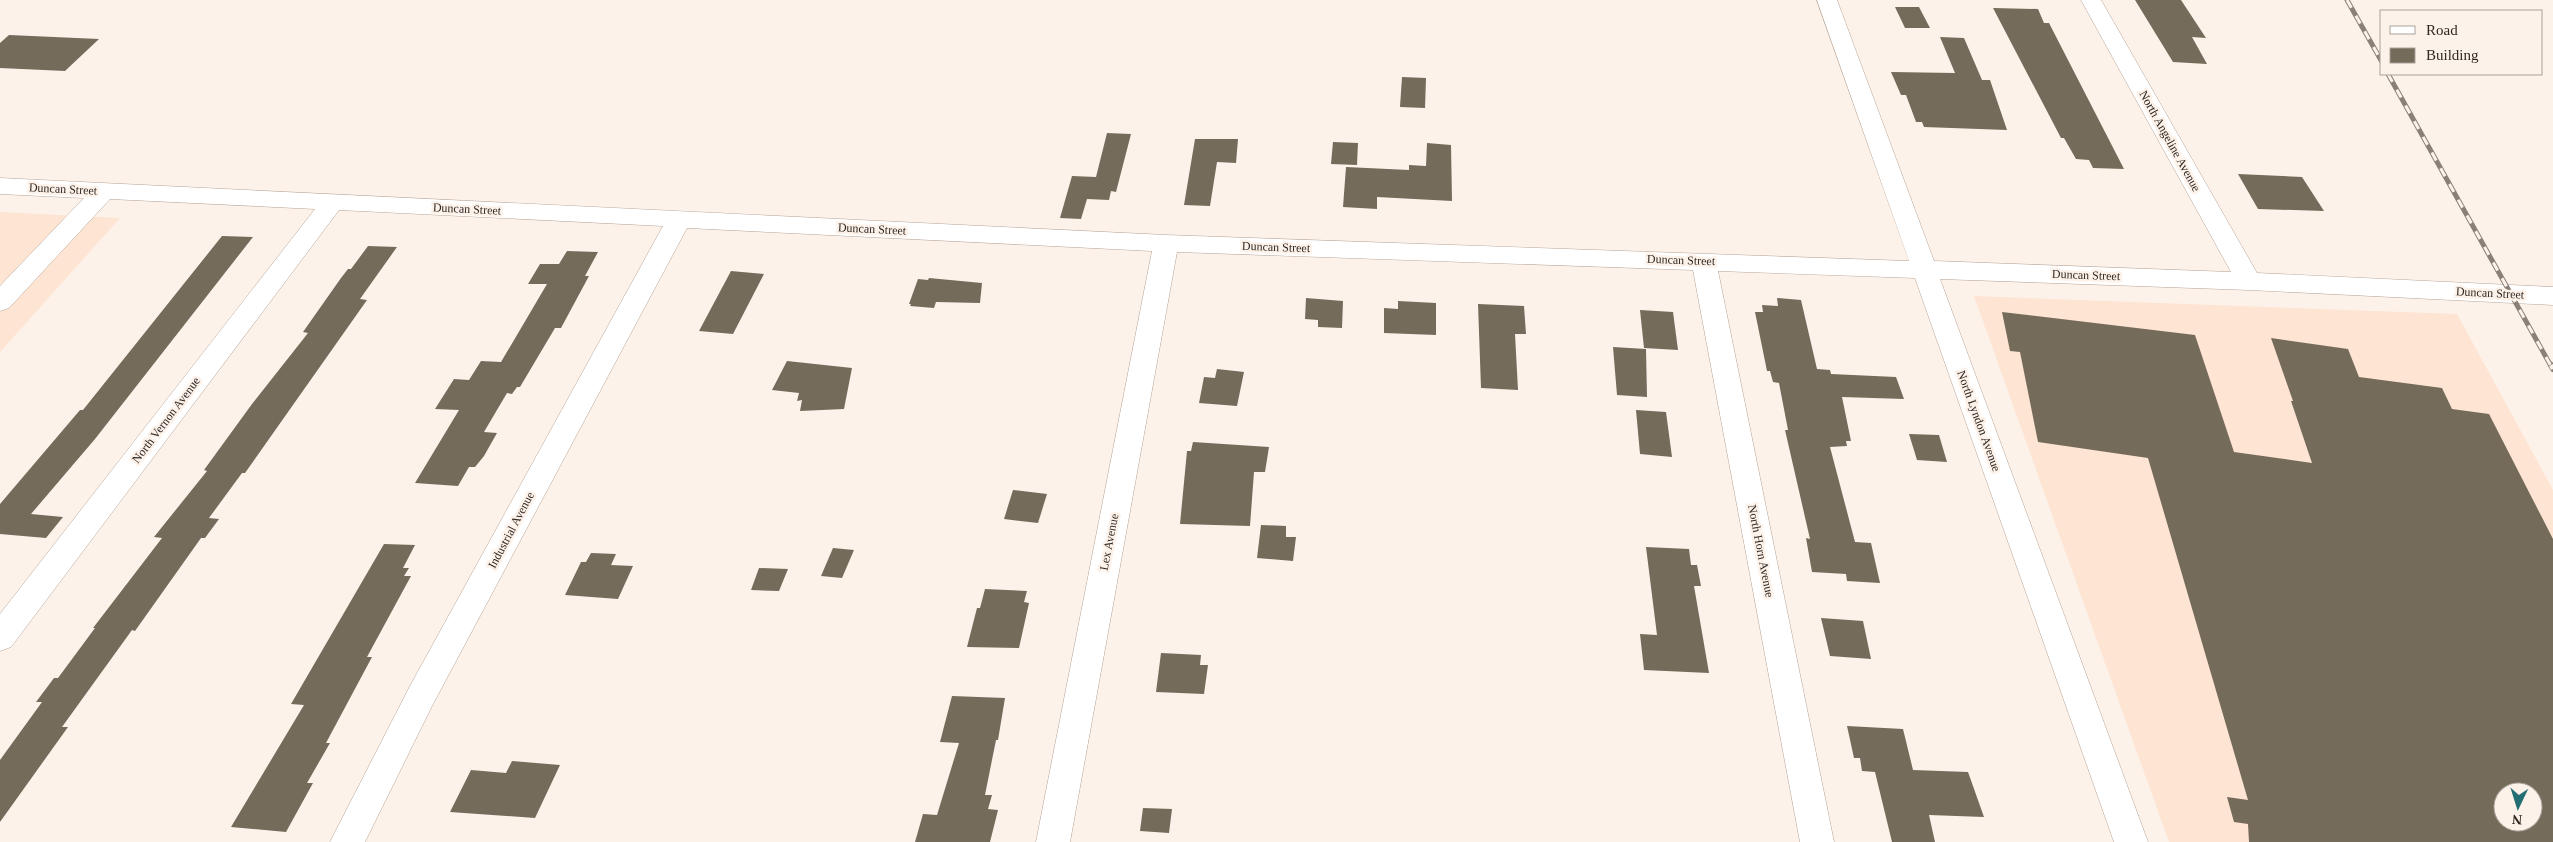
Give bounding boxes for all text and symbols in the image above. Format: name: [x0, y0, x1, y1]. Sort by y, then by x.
legend: [2380, 10, 2543, 75]
text: Road: [2426, 22, 2458, 38]
text: Building: [2426, 47, 2479, 63]
street label: North Angeline Avenue: [2136, 88, 2204, 194]
street label: Duncan Street: [29, 180, 98, 198]
street label: Duncan Street: [433, 200, 502, 218]
street label: Duncan Street: [838, 220, 907, 238]
street label: Duncan Street: [1242, 239, 1311, 255]
street label: Duncan Street: [1647, 252, 1716, 268]
street label: Duncan Street: [2052, 267, 2121, 283]
street label: Duncan Street: [2456, 284, 2525, 302]
street label: North Lyndon Avenue: [1954, 369, 2004, 473]
street label: North Vernon Avenue: [129, 374, 203, 466]
street label: Industrial Avenue: [485, 489, 537, 571]
street label: North Horn Avenue: [1745, 503, 1777, 599]
street label: Lex Avenue: [1097, 512, 1121, 572]
north arrow: [2493, 782, 2543, 832]
text: N: [2512, 812, 2523, 827]

